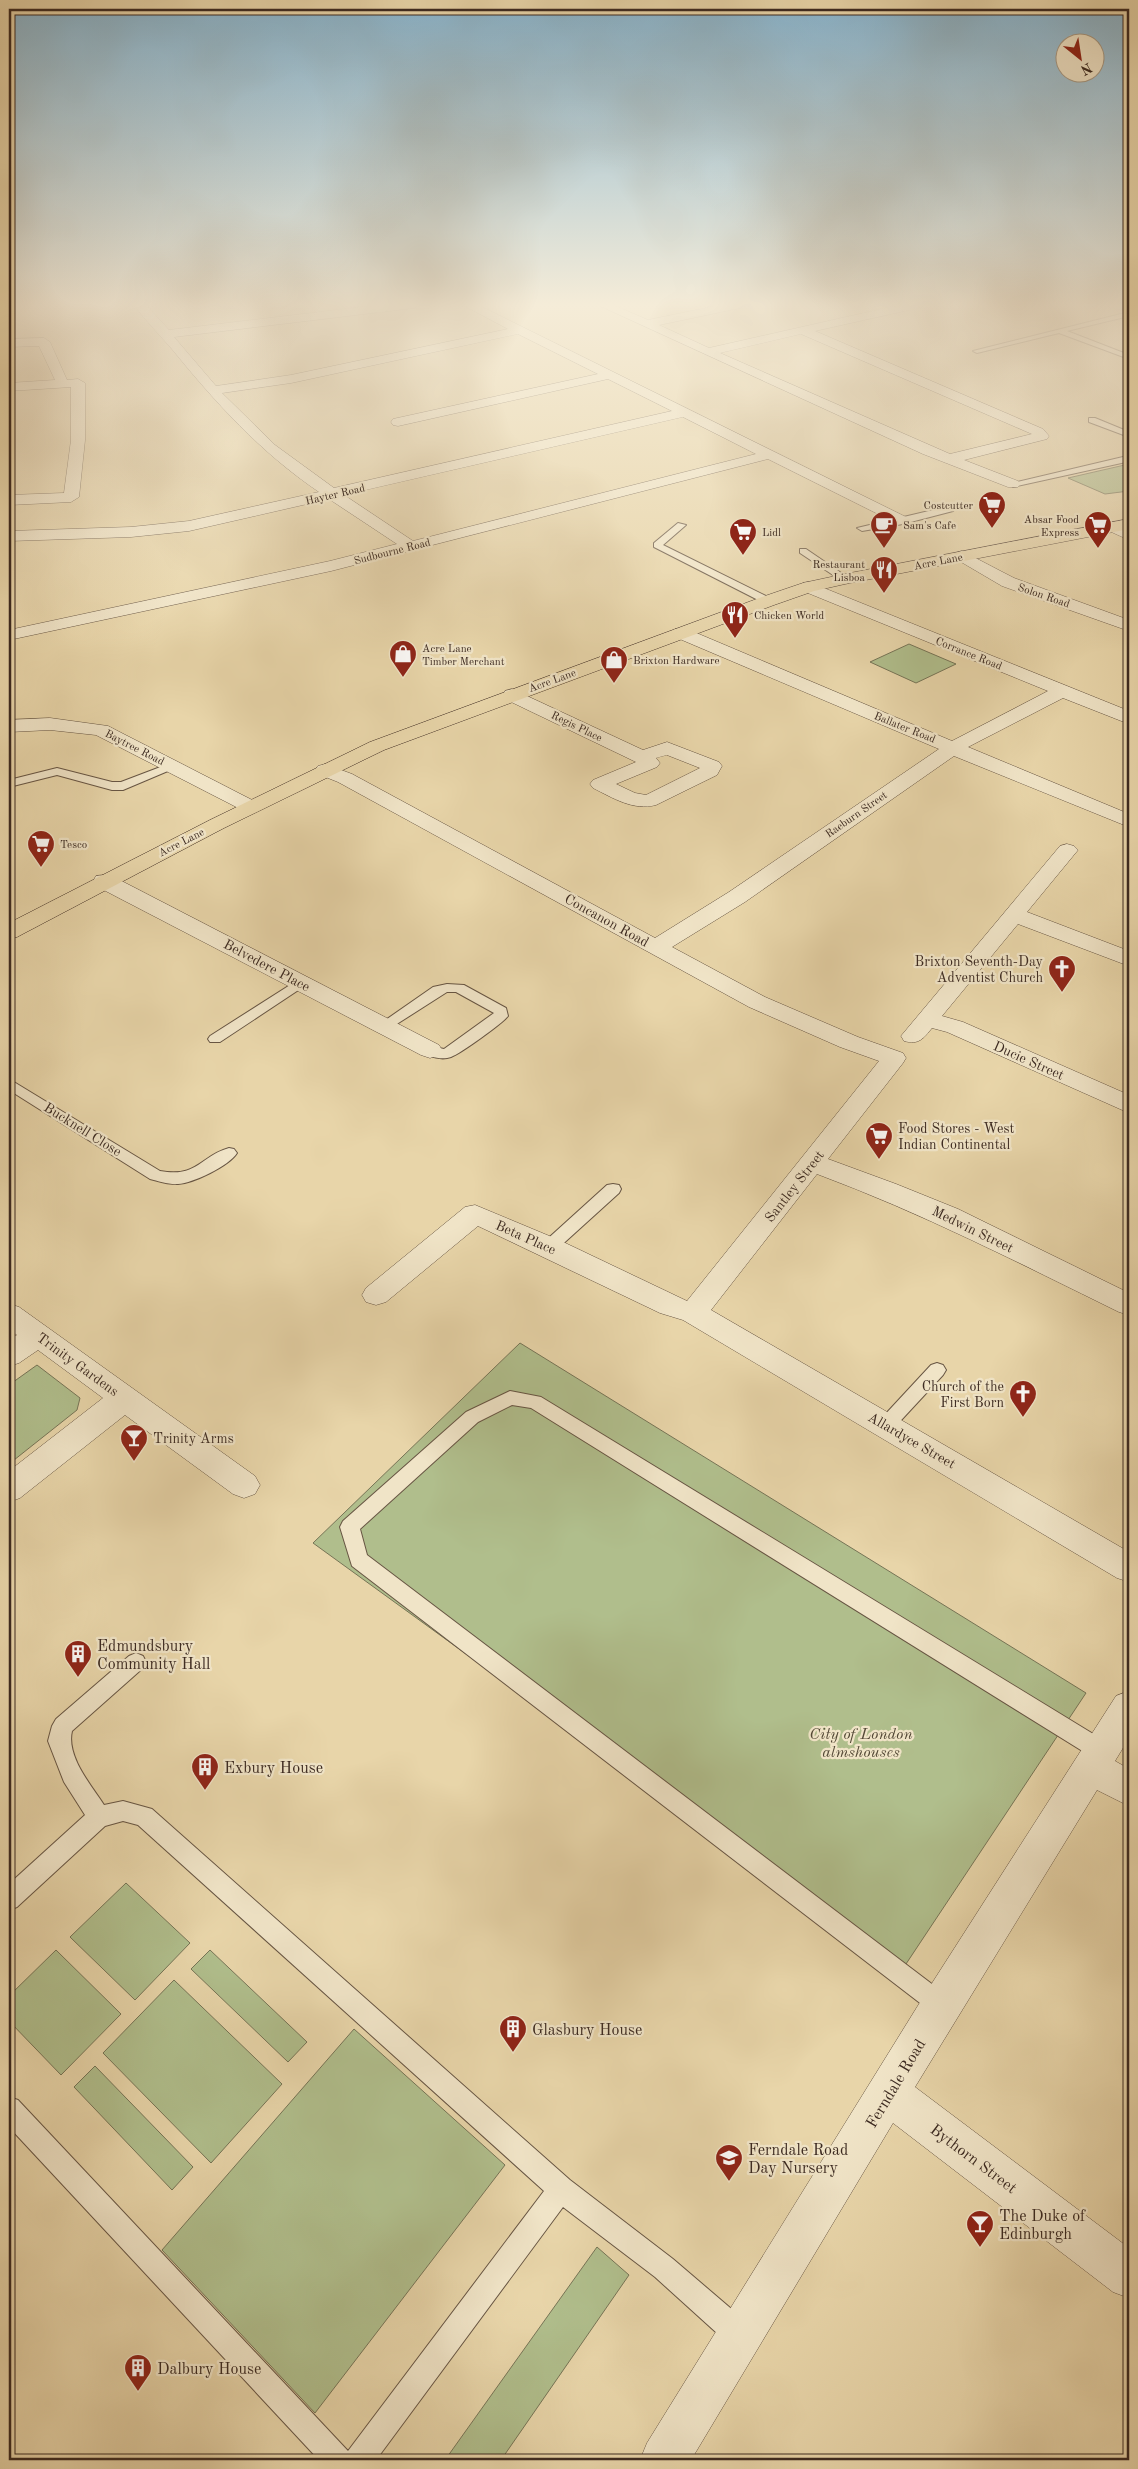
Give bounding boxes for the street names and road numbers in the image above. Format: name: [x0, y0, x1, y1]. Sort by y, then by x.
street label: Hayter Road: [304, 483, 366, 508]
street label: Sudbourne Road: [353, 538, 432, 567]
street label: Acre Lane: [913, 552, 964, 573]
street label: Solon Road: [1016, 582, 1071, 611]
street label: Corrance Road: [934, 636, 1003, 673]
street label: Acre Lane: [527, 668, 578, 695]
street label: Regis Place: [549, 710, 604, 744]
street label: Ballater Road: [872, 711, 937, 746]
street label: Baytree Road: [103, 729, 166, 768]
street label: Raeburn Street: [824, 790, 890, 841]
street label: Acre Lane: [157, 827, 206, 860]
street label: Concanon Road: [562, 892, 651, 950]
street label: Belvedere Place: [221, 937, 312, 995]
street label: Ducie Street: [991, 1039, 1066, 1083]
street label: Bucknell Close: [41, 1100, 124, 1159]
street label: Santley Street: [763, 1148, 827, 1225]
street label: Medwin Street: [930, 1204, 1016, 1256]
street label: Beta Place: [493, 1218, 558, 1257]
street label: Trinity Gardens: [34, 1331, 121, 1399]
street label: Allardyce Street: [865, 1410, 958, 1472]
street label: Ferndale Road: [864, 2037, 929, 2131]
street label: Bythorn Street: [927, 2122, 1019, 2197]

